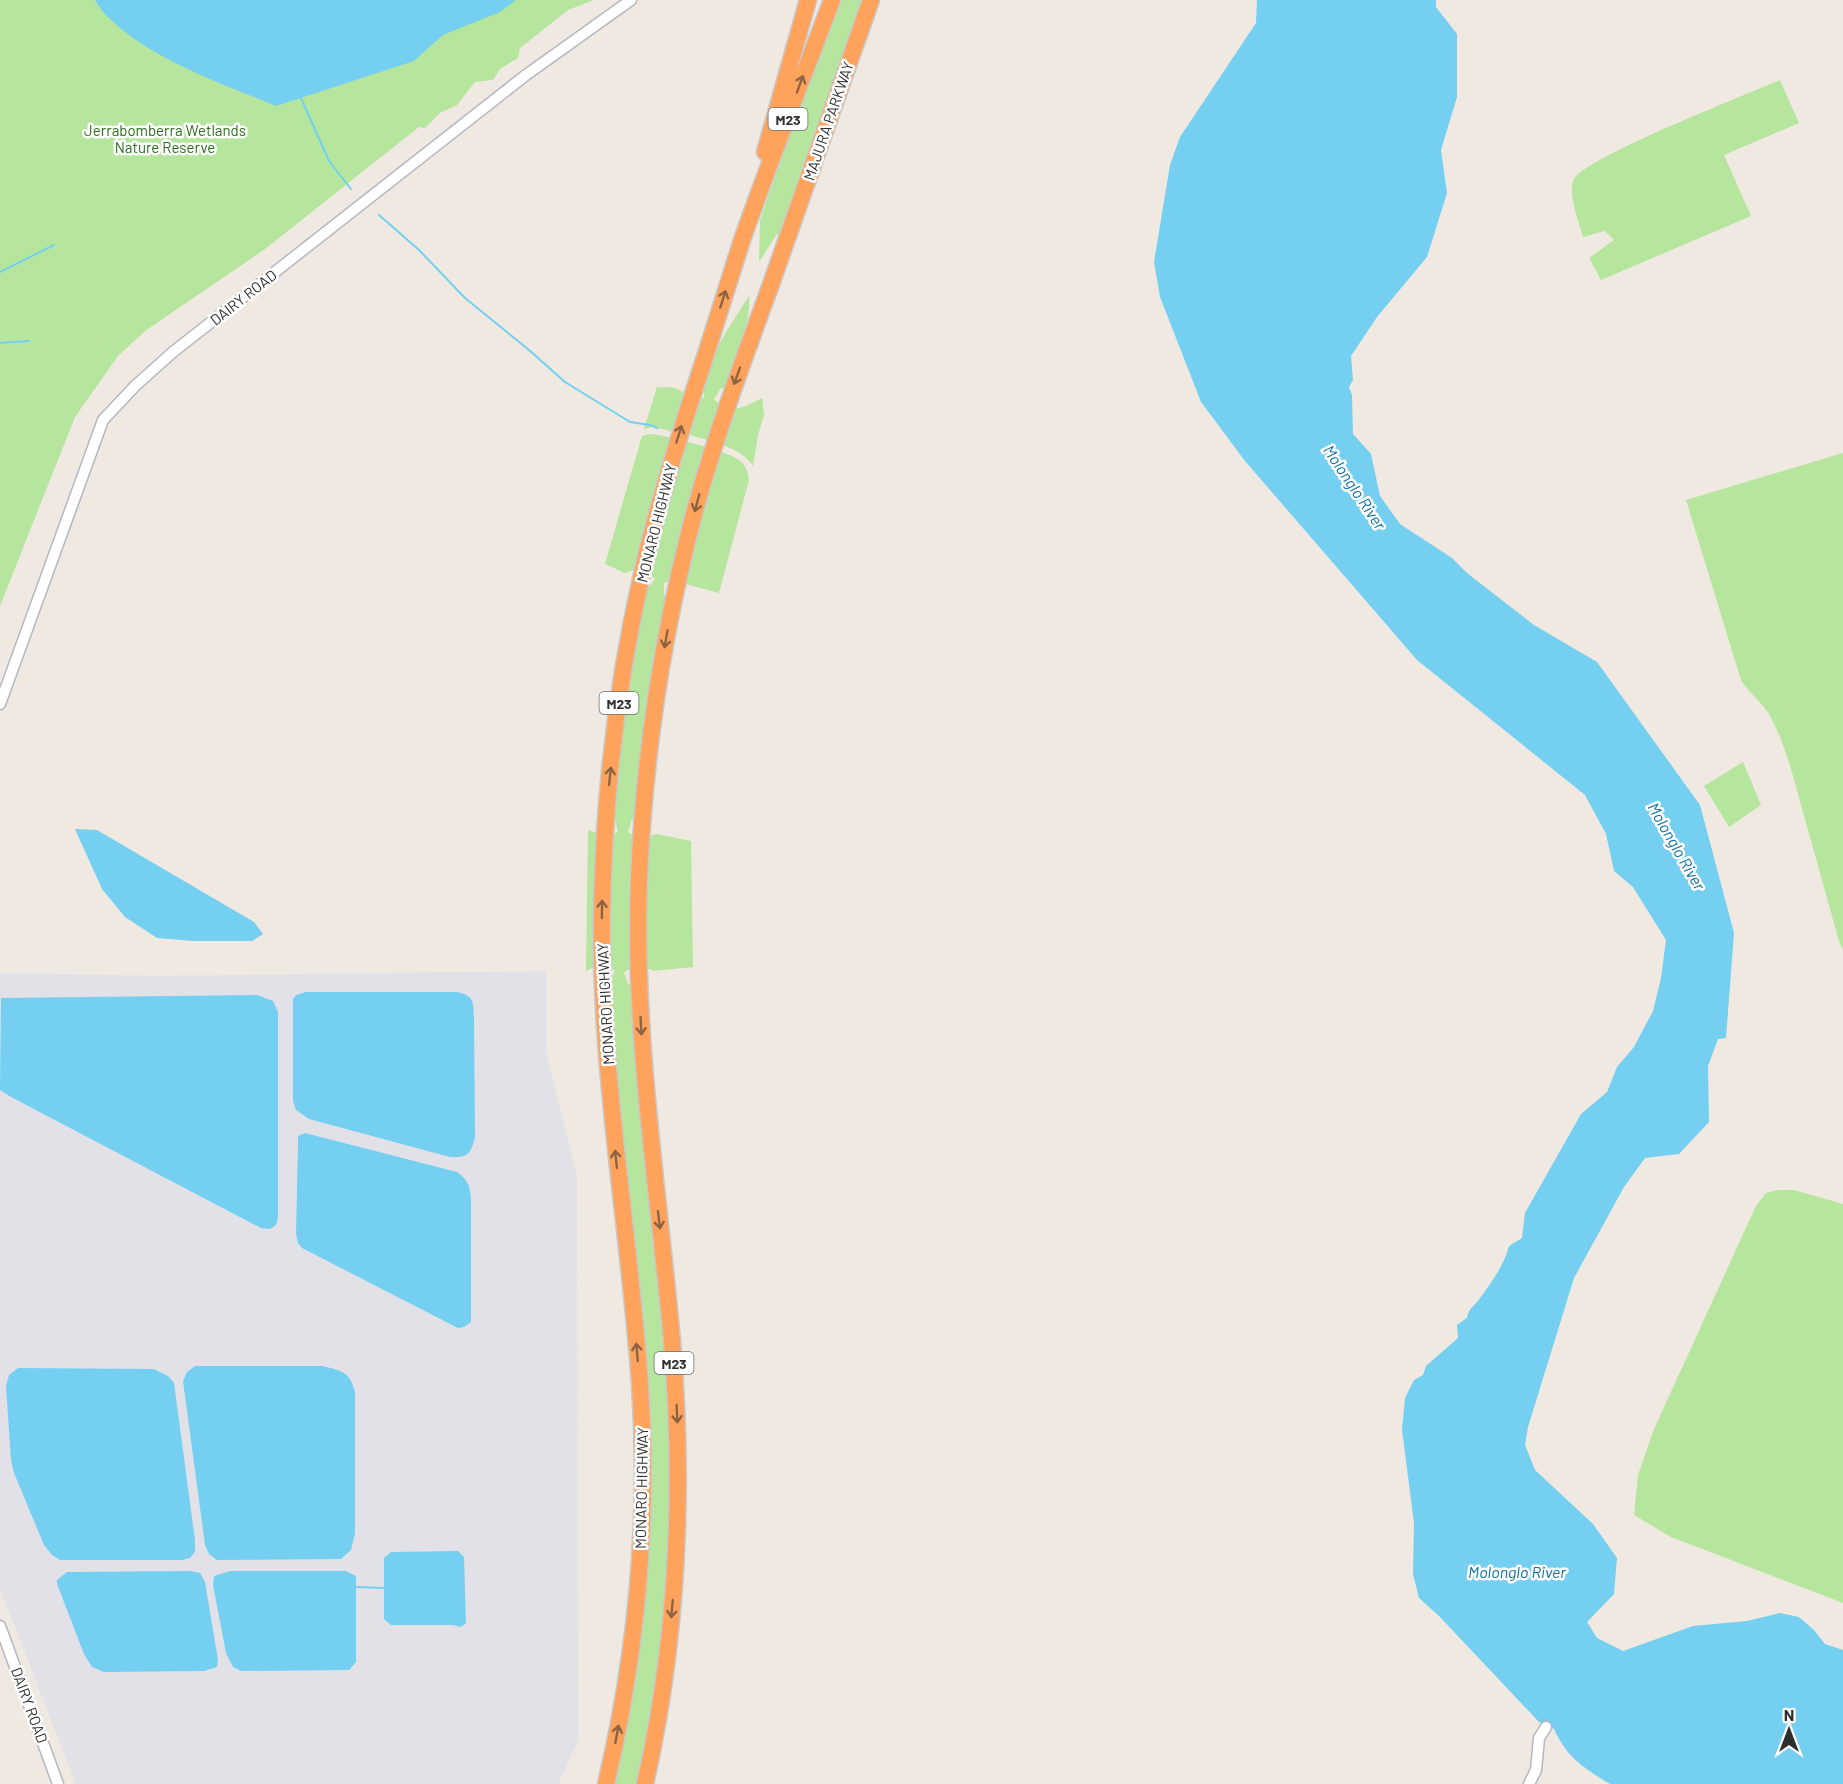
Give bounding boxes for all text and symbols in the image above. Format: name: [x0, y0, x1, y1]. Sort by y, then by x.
street label: MAJURA PARKWAY: [799, 59, 857, 183]
one-way arrow: [796, 75, 807, 94]
road number: M23: [768, 108, 808, 130]
park label: Jerrabomberra Wetlands Nature Reserve: [84, 121, 246, 156]
street label: DAIRY ROAD: [206, 265, 280, 329]
one-way arrow: [718, 290, 729, 309]
one-way arrow: [731, 367, 742, 385]
one-way arrow: [674, 425, 685, 444]
water label: Molonglo River: [1320, 441, 1391, 534]
street label: MONARO HIGHWAY: [633, 462, 679, 584]
one-way arrow: [691, 493, 702, 512]
one-way arrow: [660, 629, 671, 648]
road number: M23: [600, 692, 638, 714]
one-way arrow: [605, 767, 616, 787]
water label: Molonglo River: [1644, 799, 1710, 894]
one-way arrow: [596, 899, 608, 919]
street label: MONARO HIGHWAY: [593, 943, 617, 1065]
one-way arrow: [636, 1016, 647, 1036]
one-way arrow: [610, 1149, 621, 1169]
one-way arrow: [654, 1210, 665, 1230]
one-way arrow: [631, 1343, 642, 1363]
road number: M23: [654, 1352, 694, 1374]
one-way arrow: [671, 1404, 683, 1424]
street label: MONARO HIGHWAY: [631, 1427, 651, 1549]
water label: Molonglo River: [1468, 1562, 1567, 1581]
one-way arrow: [666, 1599, 677, 1618]
street label: DAIRY ROAD: [8, 1665, 52, 1745]
north arrow: [1759, 1700, 1819, 1760]
text: N: [1784, 1705, 1794, 1724]
one-way arrow: [612, 1724, 623, 1744]

